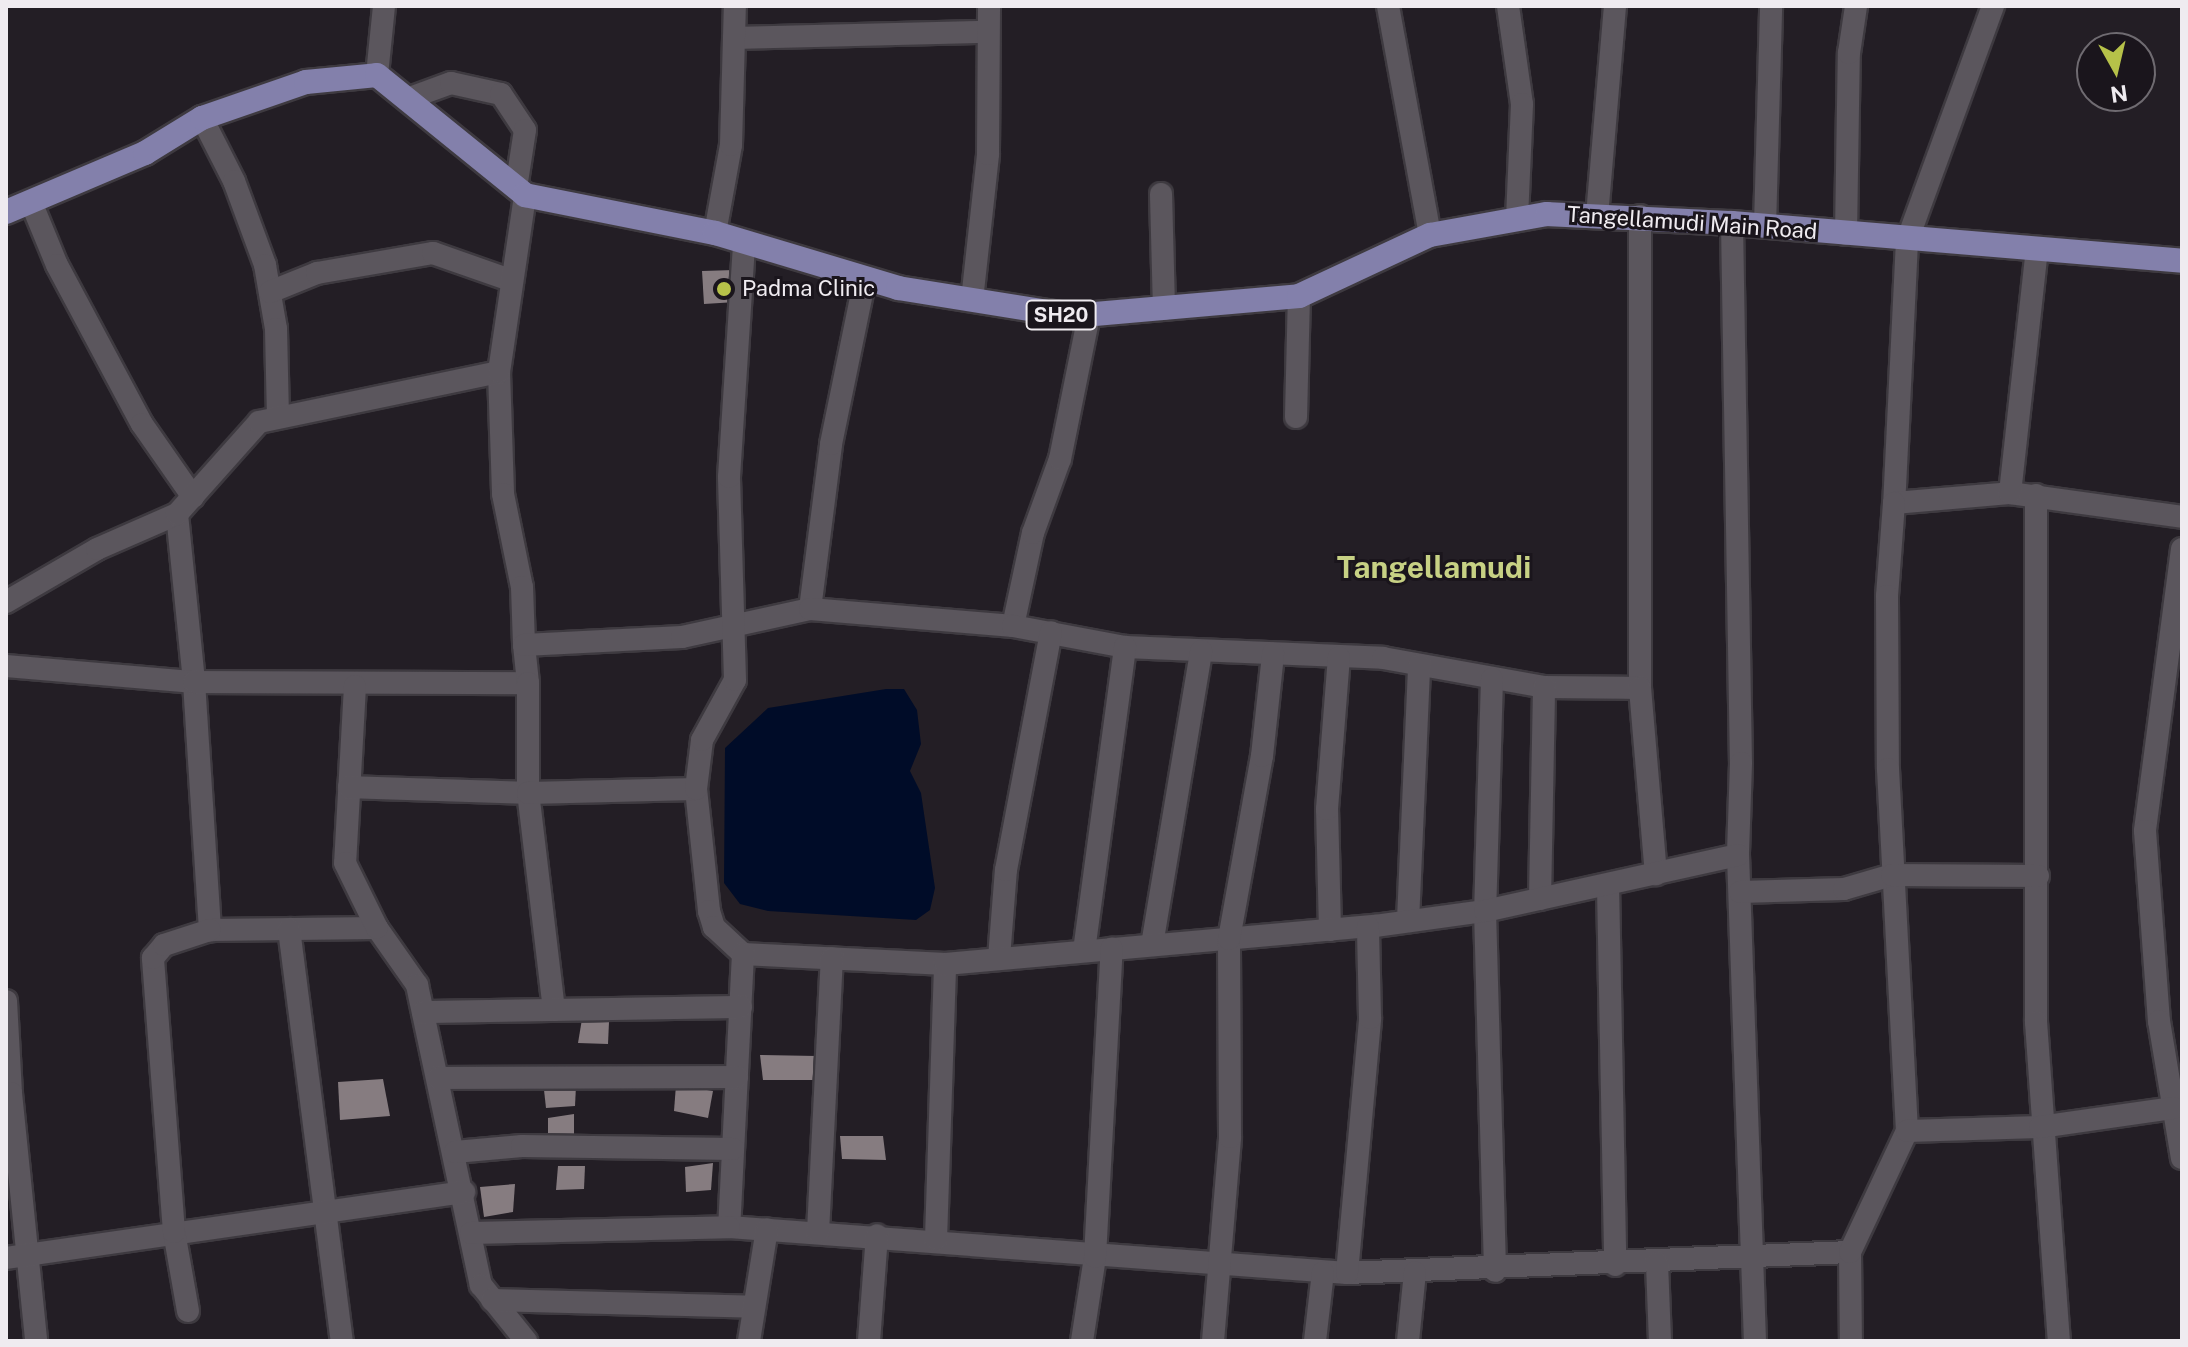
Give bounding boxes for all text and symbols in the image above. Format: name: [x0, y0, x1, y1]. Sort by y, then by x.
north arrow: [2076, 32, 2156, 112]
text: N: [2109, 80, 2129, 108]
street label: Tangellamudi Main Road: [1566, 201, 1818, 245]
place label: Padma Clinic: [742, 276, 875, 302]
marker: Padma Clinic: [713, 278, 735, 300]
road number: SH20: [1025, 299, 1097, 331]
district label: Tangellamudi: [1337, 549, 1531, 585]

